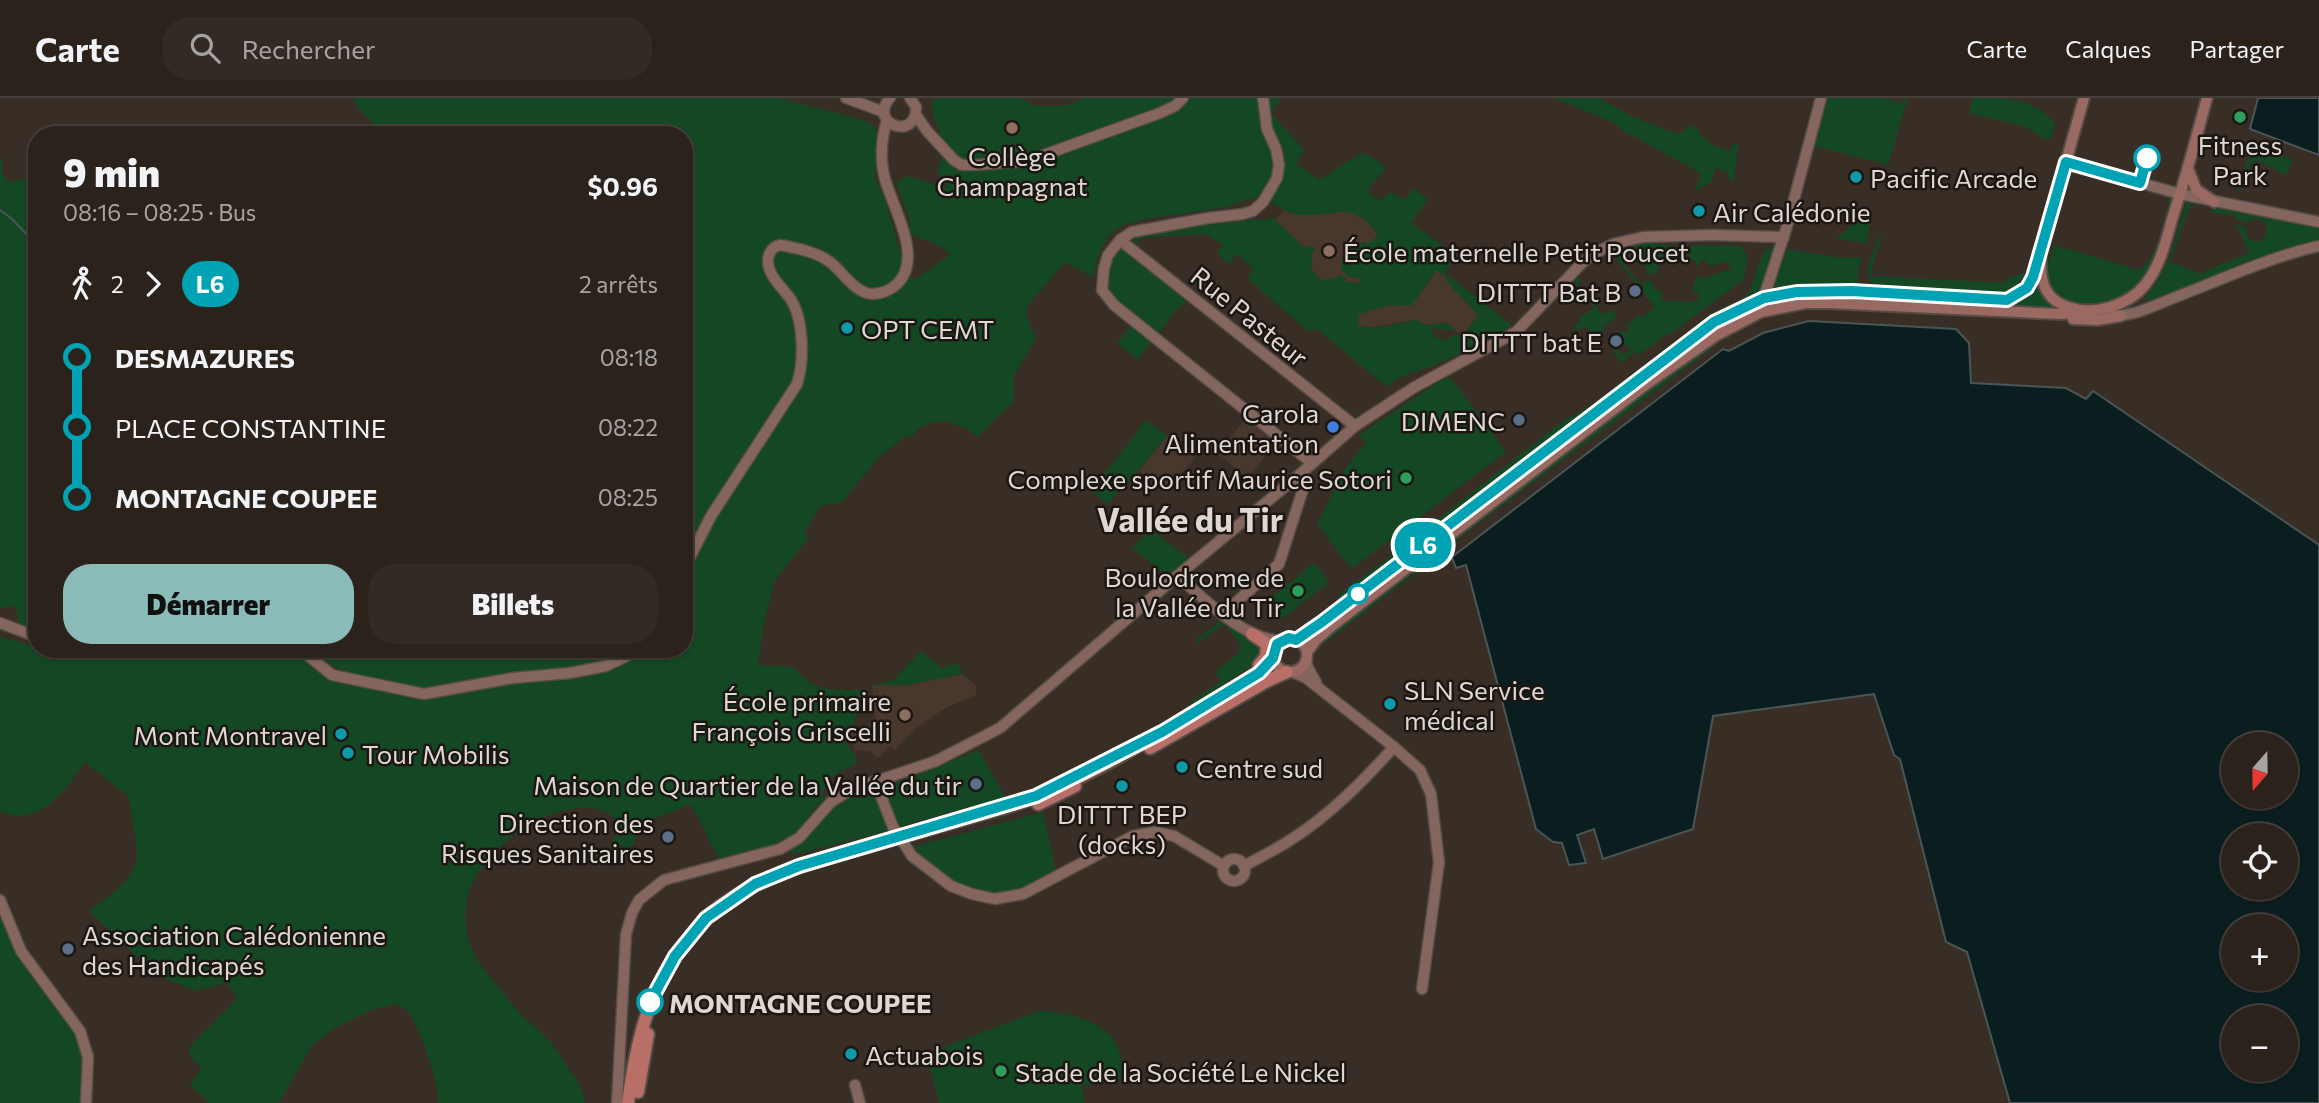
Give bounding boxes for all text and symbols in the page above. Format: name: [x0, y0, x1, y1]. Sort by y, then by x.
search box: [162, 17, 652, 80]
text: Carte: [35, 28, 120, 69]
icon: search: [186, 29, 224, 67]
text: Rechercher: [242, 33, 375, 64]
text: Carte: [1966, 34, 2027, 63]
text: Calques: [2065, 34, 2151, 63]
text: Partager: [2189, 34, 2284, 63]
marker: Fitness Park: [2232, 109, 2248, 125]
marker: Collège Champagnat: [1004, 120, 1020, 136]
place label: Fitness Park: [2198, 129, 2282, 190]
place label: Collège Champagnat: [936, 140, 1088, 201]
unlabelled marker: [2134, 145, 2160, 171]
text: 9 min: [63, 148, 160, 195]
place label: Pacific Arcade: [1870, 162, 2037, 193]
marker: Pacific Arcade: [1848, 169, 1864, 185]
text: $0.96: [588, 170, 658, 201]
place label: Air Calédonie: [1713, 196, 1871, 227]
text: 08:16 – 08:25 · Bus: [63, 198, 256, 226]
marker: Air Calédonie: [1691, 203, 1707, 219]
place label: École maternelle Petit Poucet: [1343, 236, 1689, 267]
marker: École maternelle Petit Poucet: [1321, 243, 1337, 259]
street label: Rue Pasteur: [1185, 260, 1315, 372]
icon: walk: [63, 265, 101, 303]
icon: forward: [134, 265, 172, 303]
text: L6: [196, 269, 225, 298]
text: 2: [111, 270, 124, 298]
text: 2 arrêts: [579, 270, 658, 298]
place label: DITTT Bat B: [1477, 276, 1621, 307]
marker: DITTT Bat B: [1627, 283, 1643, 299]
place label: OPT CEMT: [861, 313, 994, 344]
marker: OPT CEMT: [839, 320, 855, 336]
place label: DITTT bat E: [1461, 326, 1602, 357]
marker: DITTT bat E: [1608, 333, 1624, 349]
text: DESMAZURES: [115, 342, 295, 373]
text: 08:18: [600, 343, 658, 371]
place label: Carola Alimentation: [1164, 397, 1319, 458]
place label: DIMENC: [1401, 405, 1505, 436]
text: PLACE CONSTANTINE: [115, 412, 386, 443]
marker: DIMENC: [1511, 412, 1527, 428]
text: 08:22: [598, 413, 658, 441]
marker: Carola Alimentation: [1325, 419, 1341, 435]
place label: Complexe sportif Maurice Sotori: [1008, 463, 1392, 494]
marker: Complexe sportif Maurice Sotori: [1398, 470, 1414, 486]
text: MONTAGNE COUPEE: [115, 482, 377, 513]
text: 08:25: [598, 483, 658, 511]
district label: Vallée du Tir: [1097, 498, 1284, 539]
line badge: L6: [1392, 522, 1454, 568]
text: L6: [1409, 530, 1437, 559]
place label: Boulodrome de la Vallée du Tir: [1104, 561, 1284, 622]
button: Démarrer: [63, 564, 354, 644]
button: Billets: [368, 564, 658, 644]
marker: Boulodrome de la Vallée du Tir: [1290, 583, 1306, 599]
unlabelled marker: [1348, 584, 1368, 604]
place label: SLN Service médical: [1404, 674, 1545, 735]
place label: École primaire François Griscelli: [692, 685, 891, 746]
marker: SLN Service médical: [1382, 696, 1398, 712]
marker: École primaire François Griscelli: [897, 707, 913, 723]
place label: Mont Montravel: [134, 719, 327, 750]
marker: Mont Montravel: [333, 726, 349, 742]
north arrow: [2221, 732, 2298, 808]
map controls: [2221, 732, 2298, 1082]
place label: Tour Mobilis: [362, 738, 510, 769]
marker: Tour Mobilis: [340, 745, 356, 761]
place label: Centre sud: [1196, 752, 1323, 783]
marker: Centre sud: [1174, 759, 1190, 775]
place label: Maison de Quartier de la Vallée du tir: [533, 769, 962, 800]
marker: Maison de Quartier de la Vallée du tir: [968, 776, 984, 792]
marker: DITTT BEP (docks): [1114, 778, 1130, 794]
place label: DITTT BEP (docks): [1057, 798, 1187, 859]
place label: Direction des Risques Sanitaires: [441, 807, 654, 868]
button: locate: [2221, 823, 2298, 900]
marker: Direction des Risques Sanitaires: [660, 829, 676, 845]
button: +: [2221, 914, 2298, 991]
place label: Association Calédonienne des Handicapés: [82, 919, 386, 980]
marker: Association Calédonienne des Handicapés: [60, 941, 76, 957]
place label: MONTAGNE COUPEE: [669, 987, 931, 1018]
marker: MONTAGNE COUPEE: [637, 989, 663, 1015]
button: −: [2221, 1005, 2298, 1082]
place label: Actuabois: [865, 1039, 983, 1070]
marker: Actuabois: [843, 1046, 859, 1062]
place label: Stade de la Société Le Nickel: [1015, 1056, 1346, 1087]
marker: Stade de la Société Le Nickel: [993, 1063, 1009, 1079]

